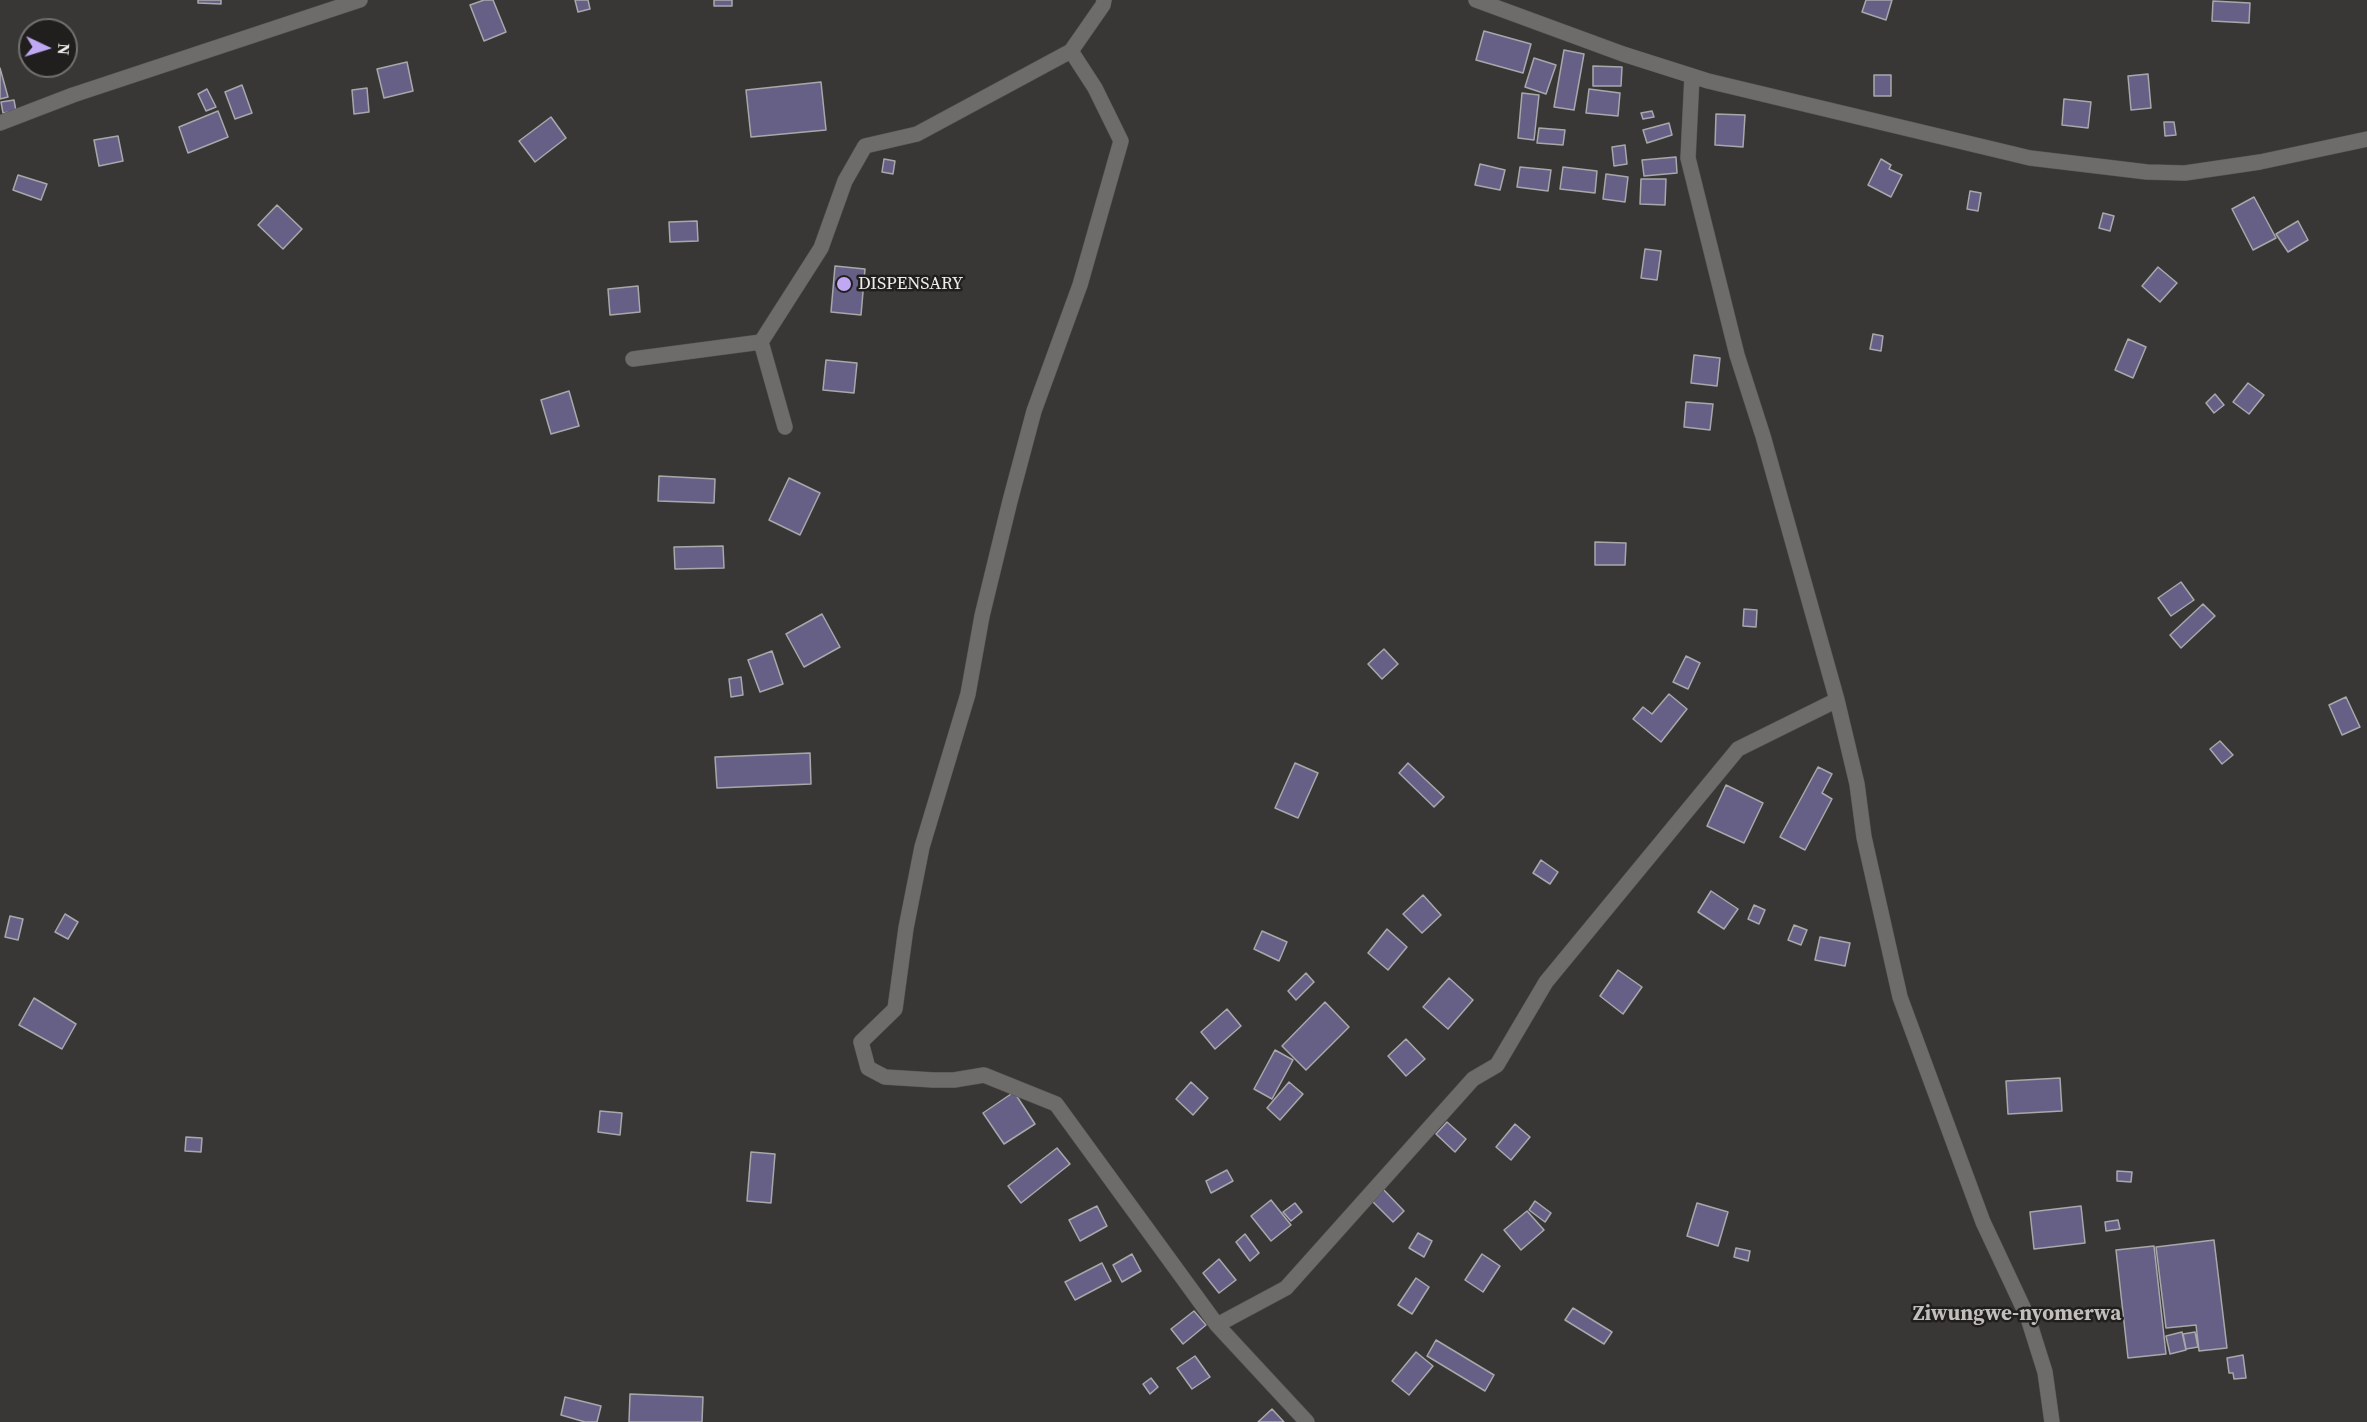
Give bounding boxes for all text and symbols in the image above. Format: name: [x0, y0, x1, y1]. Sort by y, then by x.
north arrow: [18, 18, 78, 78]
text: N: [53, 43, 75, 56]
place label: DISPENSARY: [858, 273, 963, 295]
marker: DISPENSARY: [835, 275, 853, 293]
district label: Ziwungwe-nyomerwa: [1913, 1302, 2121, 1328]

